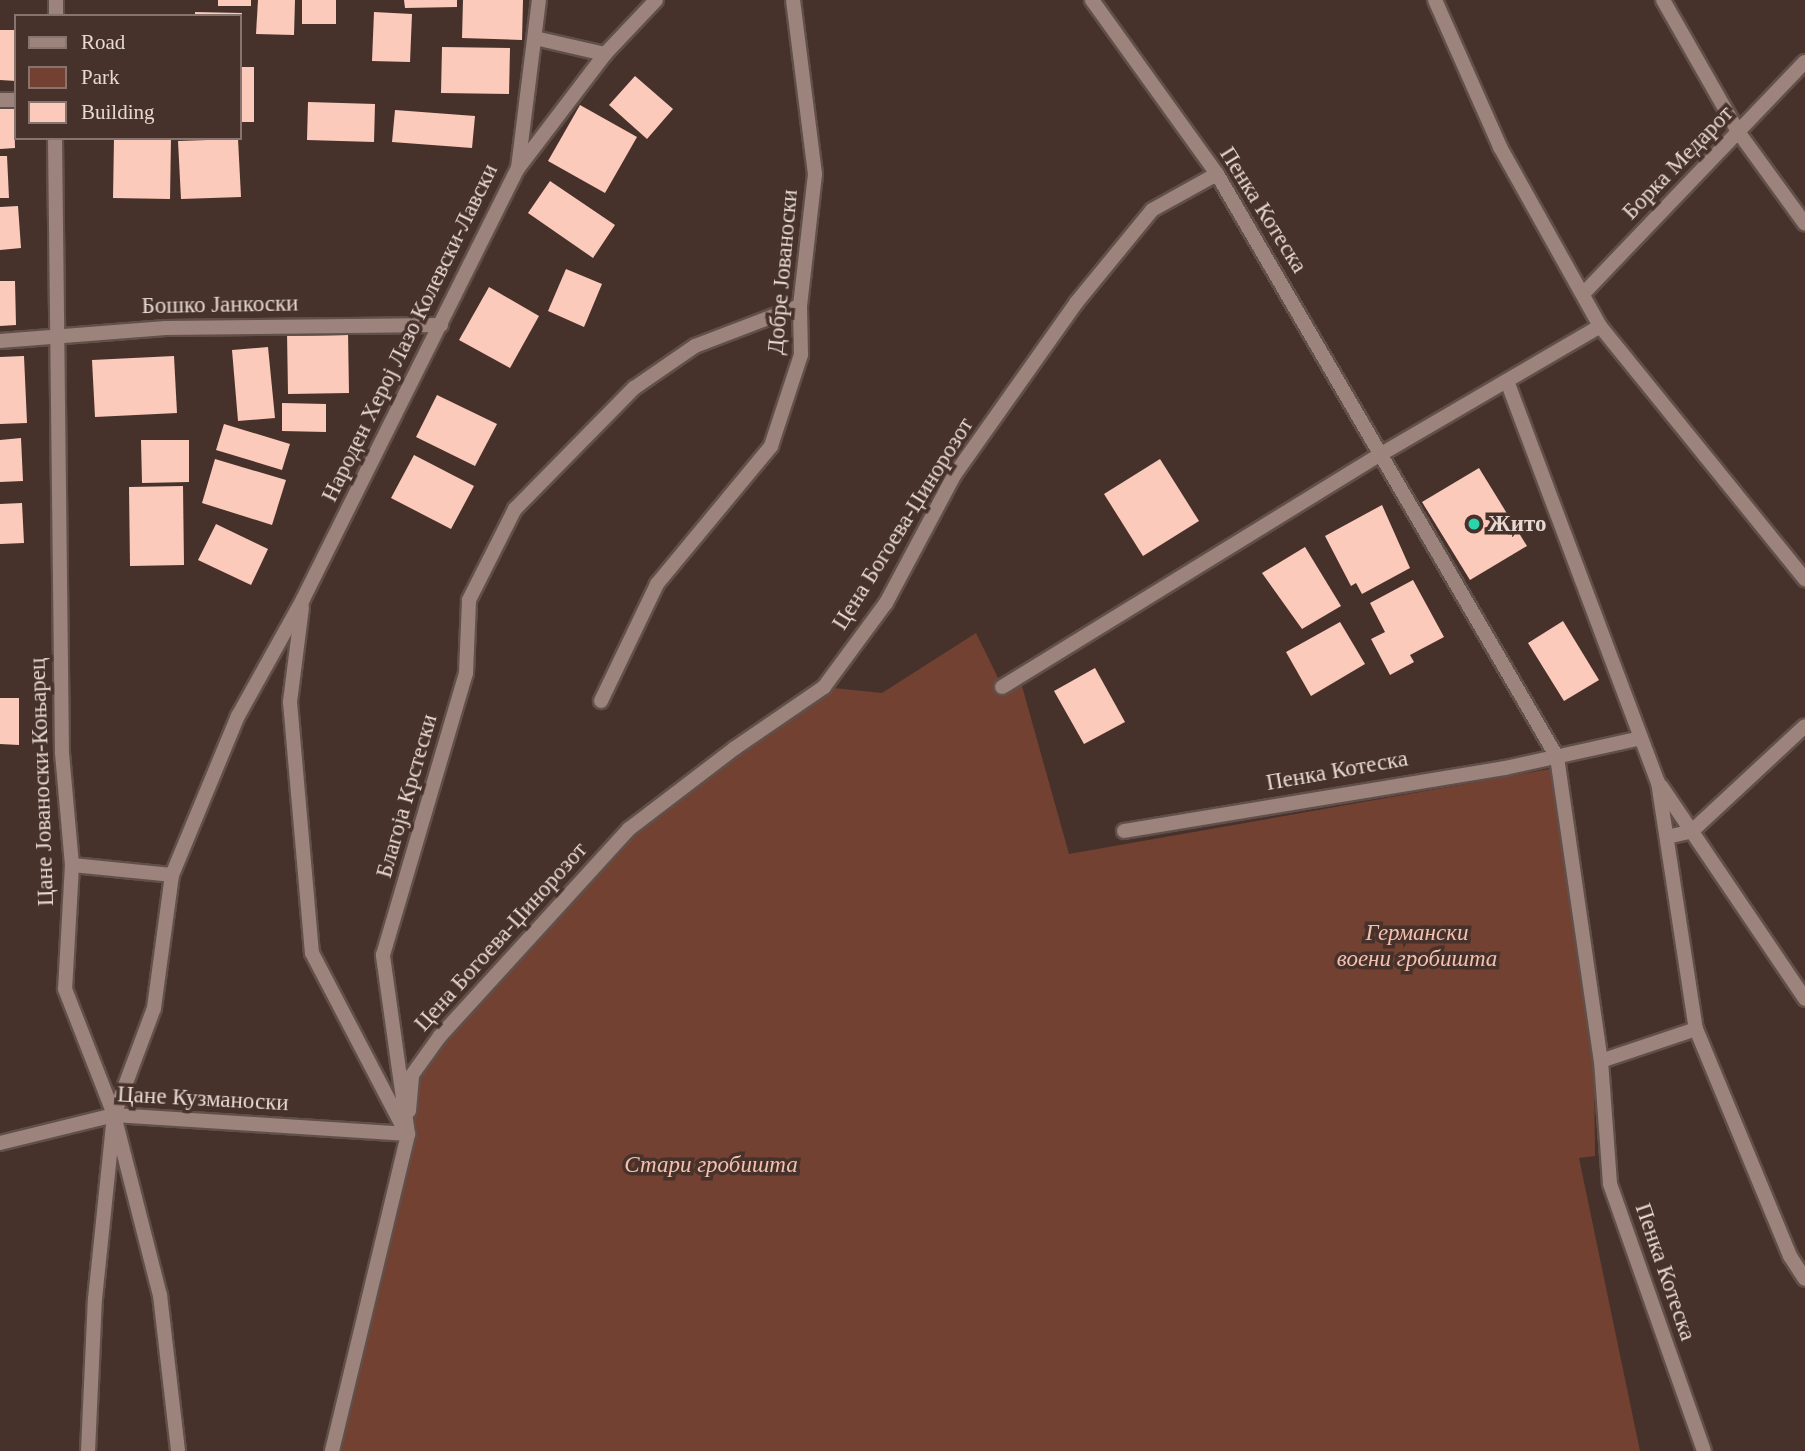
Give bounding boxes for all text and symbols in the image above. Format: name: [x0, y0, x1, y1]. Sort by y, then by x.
legend: [14, 14, 242, 140]
text: Road: [81, 30, 125, 54]
text: Park: [81, 65, 120, 89]
text: Building: [81, 100, 155, 124]
street label: Борка Медарот: [1617, 100, 1739, 226]
street label: Пенка Котеска: [1213, 142, 1313, 278]
street label: Народен Херој Лазо Колевски-Лавски: [316, 160, 504, 506]
street label: Добре Јованоски: [762, 188, 804, 356]
street label: Бошко Јанкоски: [141, 290, 299, 320]
street label: Цена Богоева-Џинорозот: [826, 413, 980, 635]
place label: Жито: [1488, 510, 1546, 538]
marker: Жито: [1466, 516, 1482, 532]
street label: Цане Јованоски-Коњарец: [24, 657, 60, 907]
street label: Благоја Крстески: [370, 711, 444, 881]
street label: Пенка Котеска: [1264, 745, 1410, 797]
street label: Цена Богоева-Џинорозот: [409, 837, 593, 1037]
park label: Германски воени гробишта: [1337, 919, 1497, 973]
street label: Цане Кузманоски: [117, 1081, 289, 1117]
park label: Стари гробишта: [624, 1151, 798, 1179]
street label: Пенка Котеска: [1629, 1200, 1701, 1344]

